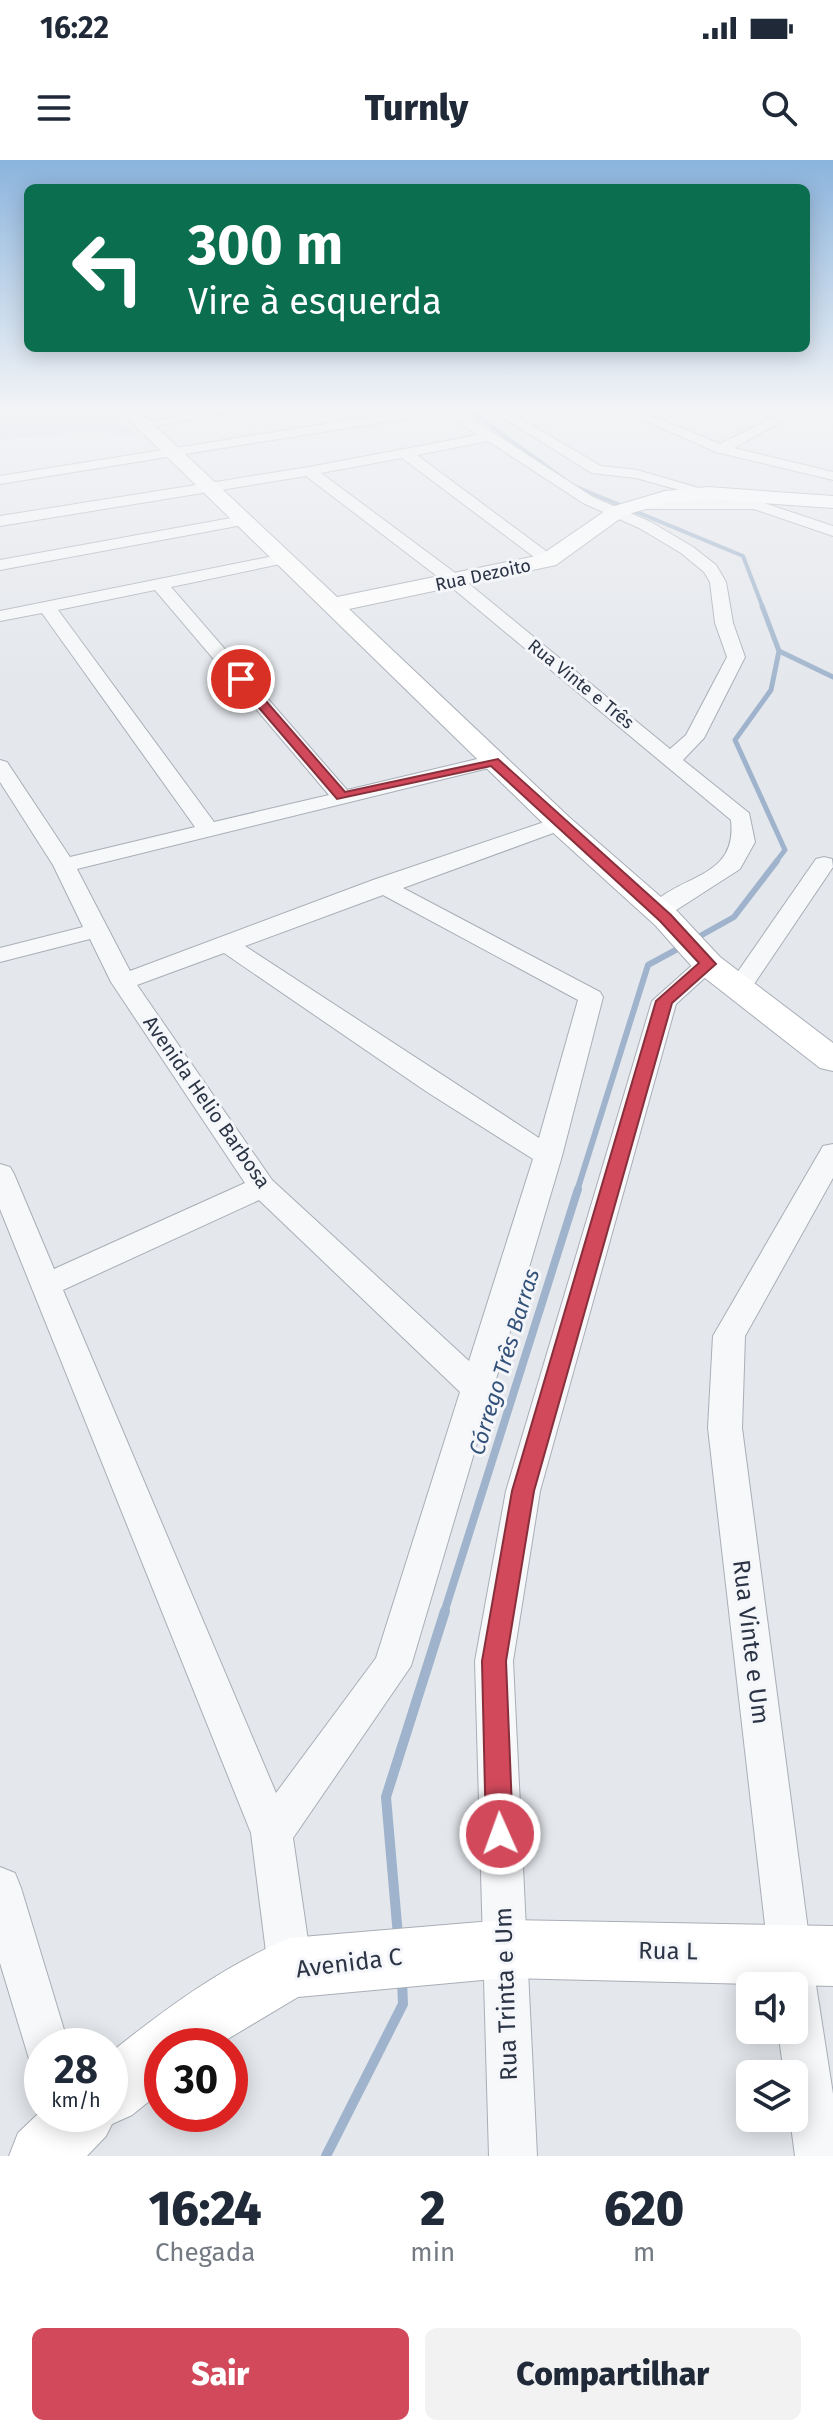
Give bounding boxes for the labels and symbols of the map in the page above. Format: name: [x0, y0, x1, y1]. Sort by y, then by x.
street label: Rua Dezoito: [433, 554, 533, 596]
street label: Rua Vinte e Três: [523, 634, 639, 734]
pin: [207, 645, 275, 713]
street label: Avenida Helio Barbosa: [138, 1011, 276, 1193]
water label: Córrego Três Barras: [463, 1266, 545, 1458]
street label: Rua Vinte e Um: [727, 1558, 775, 1726]
position arrow: [458, 1792, 542, 1876]
street label: Rua Trinta e Um: [489, 1907, 523, 2081]
street label: Rua L: [638, 1936, 698, 1966]
street label: Avenida C: [294, 1943, 404, 1983]
speed limit sign: 30: [144, 2028, 248, 2132]

